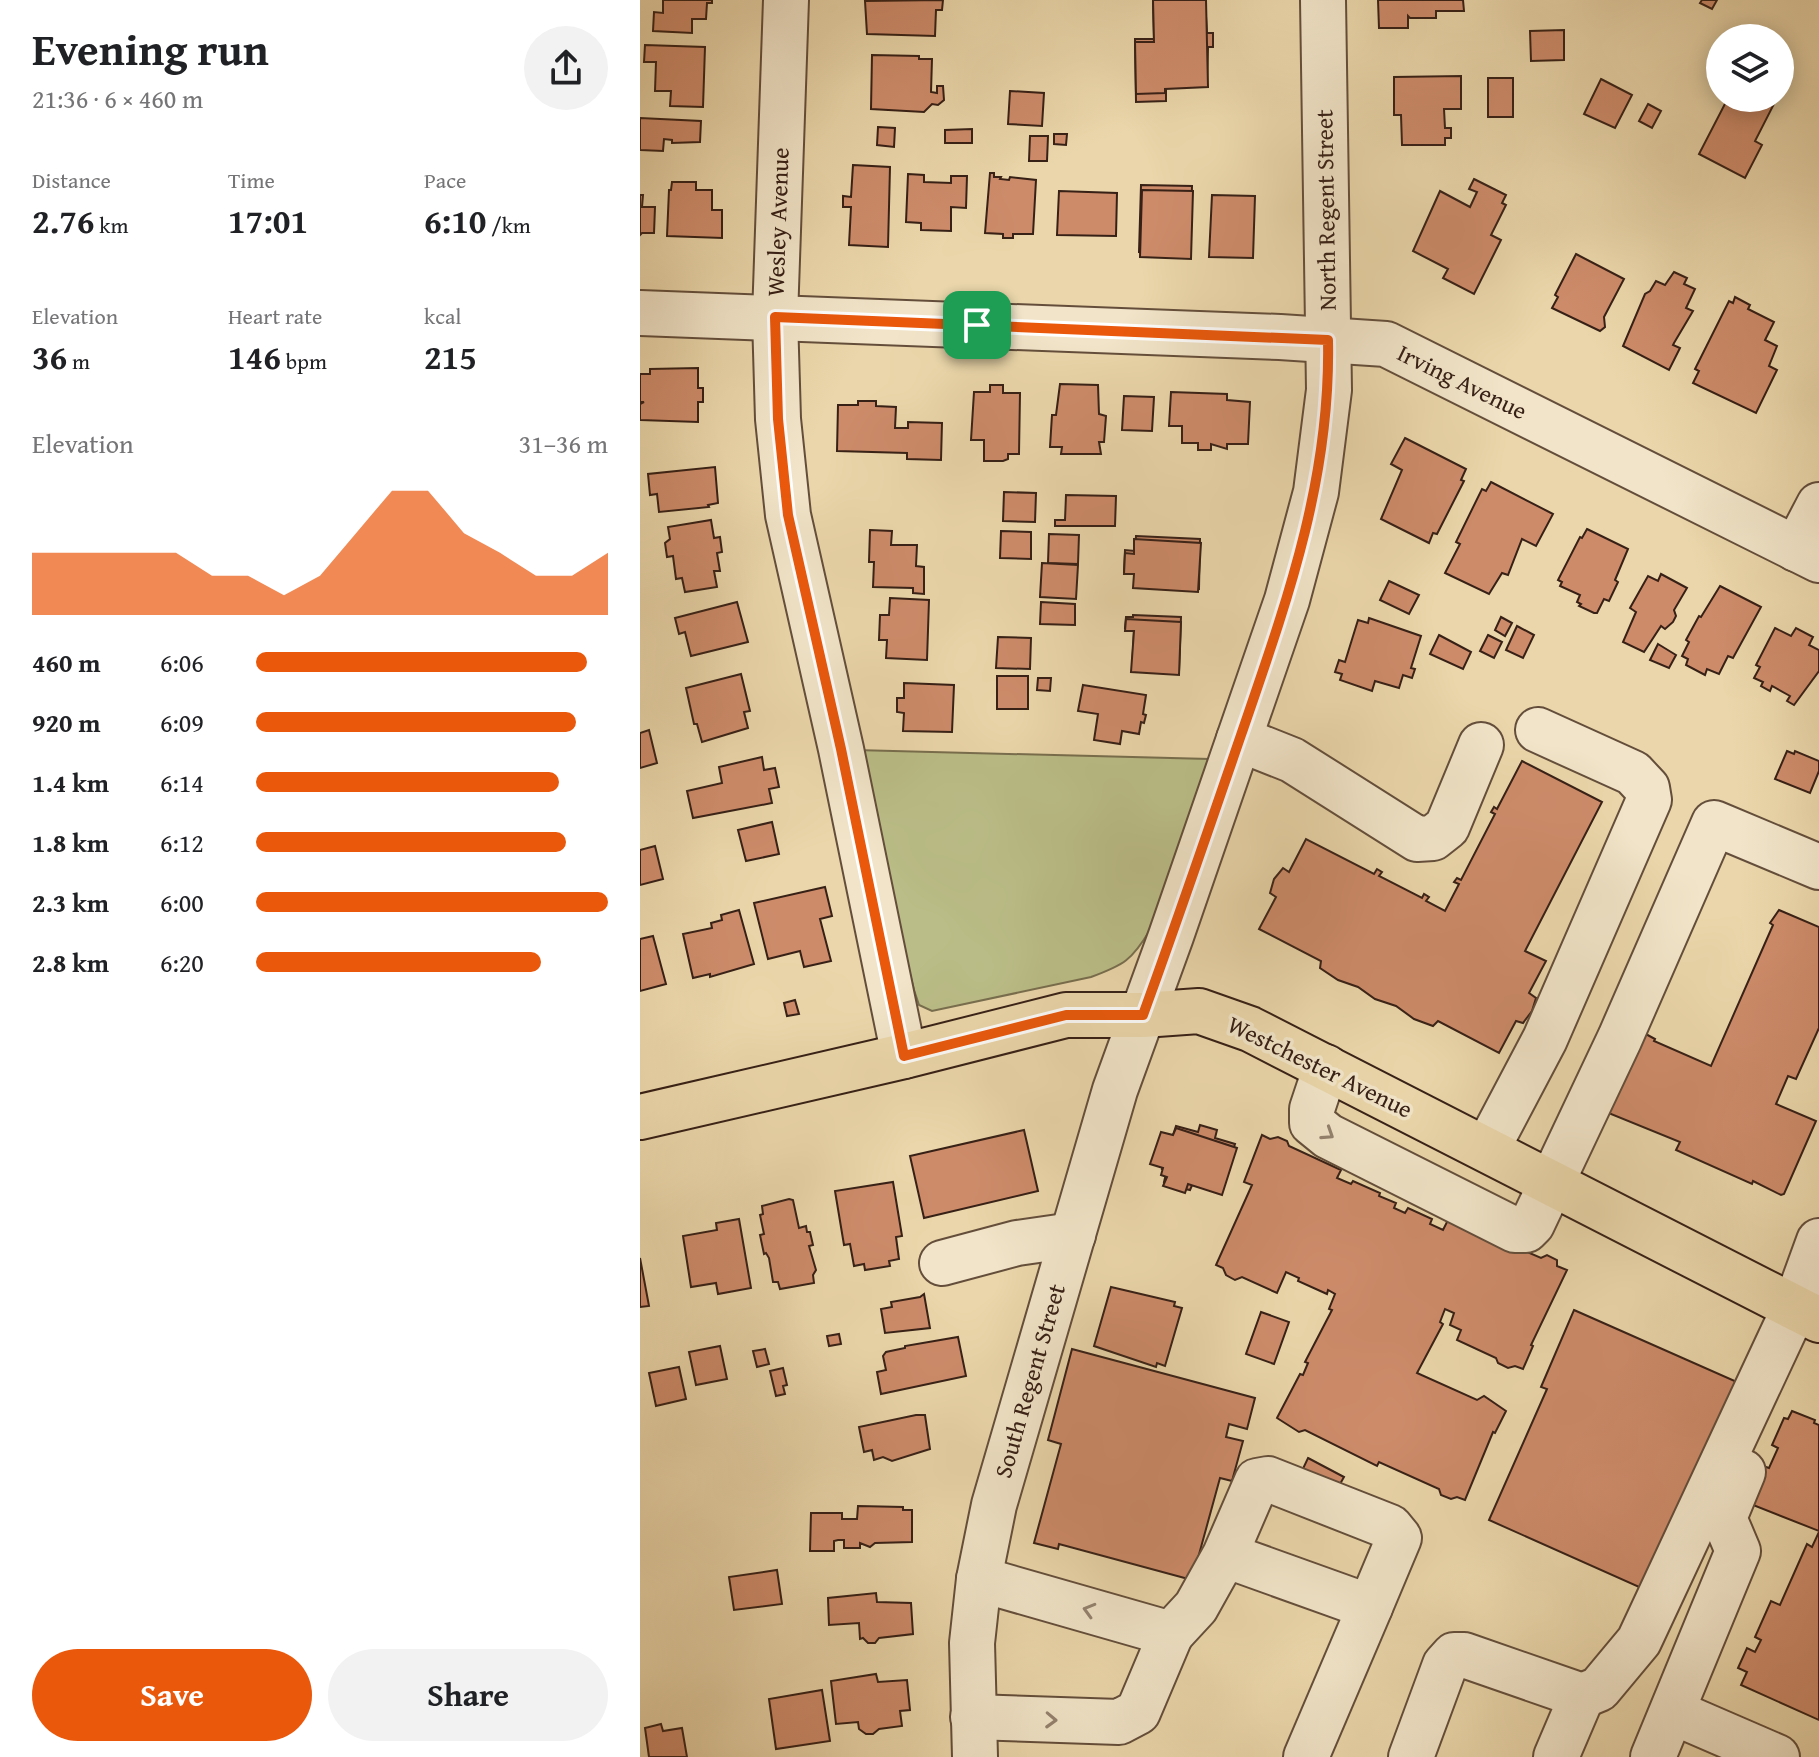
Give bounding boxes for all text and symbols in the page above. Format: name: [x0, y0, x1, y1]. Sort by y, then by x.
text: Evening run: [32, 17, 269, 81]
map controls: [1706, 24, 1794, 112]
button: layers: [1706, 24, 1794, 112]
button: share: [524, 26, 608, 110]
text: 21:36 · 6 × 460 m: [32, 79, 203, 118]
street label: North Regent Street: [1306, 109, 1345, 311]
street label: Wesley Avenue: [757, 147, 798, 297]
text: Distance: [32, 164, 111, 196]
text: Time: [228, 164, 275, 196]
text: Pace: [424, 164, 466, 196]
text: 2.76: [32, 196, 94, 245]
text: 17:01: [228, 196, 308, 245]
text: 6:10: [424, 196, 486, 245]
text: km: [94, 209, 128, 241]
text: /km: [486, 209, 531, 241]
pin: [943, 291, 1011, 359]
text: Elevation: [32, 300, 118, 332]
text: Heart rate: [228, 300, 322, 332]
text: kcal: [424, 300, 462, 332]
icon: arrive: [955, 303, 999, 347]
text: 36: [32, 332, 67, 381]
text: 146: [228, 332, 281, 381]
text: 215: [424, 332, 477, 381]
street label: Irving Avenue: [1391, 335, 1533, 428]
text: m: [67, 345, 90, 377]
text: bpm: [281, 345, 327, 377]
text: Elevation: [32, 424, 134, 463]
text: 31–36 m: [519, 424, 608, 463]
text: 460 m: [32, 643, 100, 682]
text: 6:06: [160, 643, 204, 682]
text: 920 m: [32, 703, 100, 742]
text: 6:09: [160, 703, 204, 742]
text: 1.4 km: [32, 763, 109, 802]
text: 6:14: [160, 763, 204, 802]
text: 1.8 km: [32, 823, 109, 862]
text: 6:12: [160, 823, 204, 862]
text: 2.3 km: [32, 883, 109, 922]
text: 6:00: [160, 883, 204, 922]
text: 2.8 km: [32, 943, 109, 982]
text: 6:20: [160, 943, 204, 982]
street label: Westchester Avenue: [1222, 1007, 1419, 1127]
one-way arrow: [1319, 1125, 1334, 1140]
street label: South Regent Street: [985, 1279, 1074, 1482]
one-way arrow: [1082, 1603, 1096, 1619]
button: Save: [32, 1649, 312, 1741]
button: Share: [328, 1649, 608, 1741]
one-way arrow: [1045, 1711, 1058, 1728]

